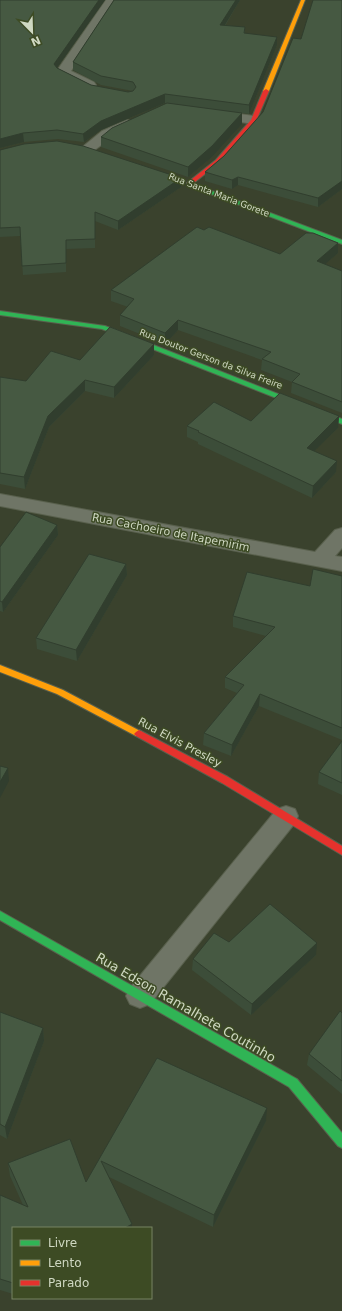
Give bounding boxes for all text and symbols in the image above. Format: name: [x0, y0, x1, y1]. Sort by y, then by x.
north arrow: [12, 12, 52, 52]
text: N: [29, 33, 42, 49]
street label: Rua Santa Maria Gorete: [167, 171, 271, 219]
street label: Rua Doutor Gerson da Silva Freire: [138, 327, 284, 391]
street label: Rua Cachoeiro de Itapemirim: [91, 511, 251, 554]
street label: Rua Elvis Presley: [136, 715, 224, 770]
street label: Rua Edson Ramalhete Coutinho: [93, 950, 278, 1065]
legend: [12, 1227, 152, 1299]
text: Livre: [48, 1236, 77, 1250]
text: Lento: [48, 1256, 82, 1270]
text: Parado: [48, 1276, 89, 1290]

